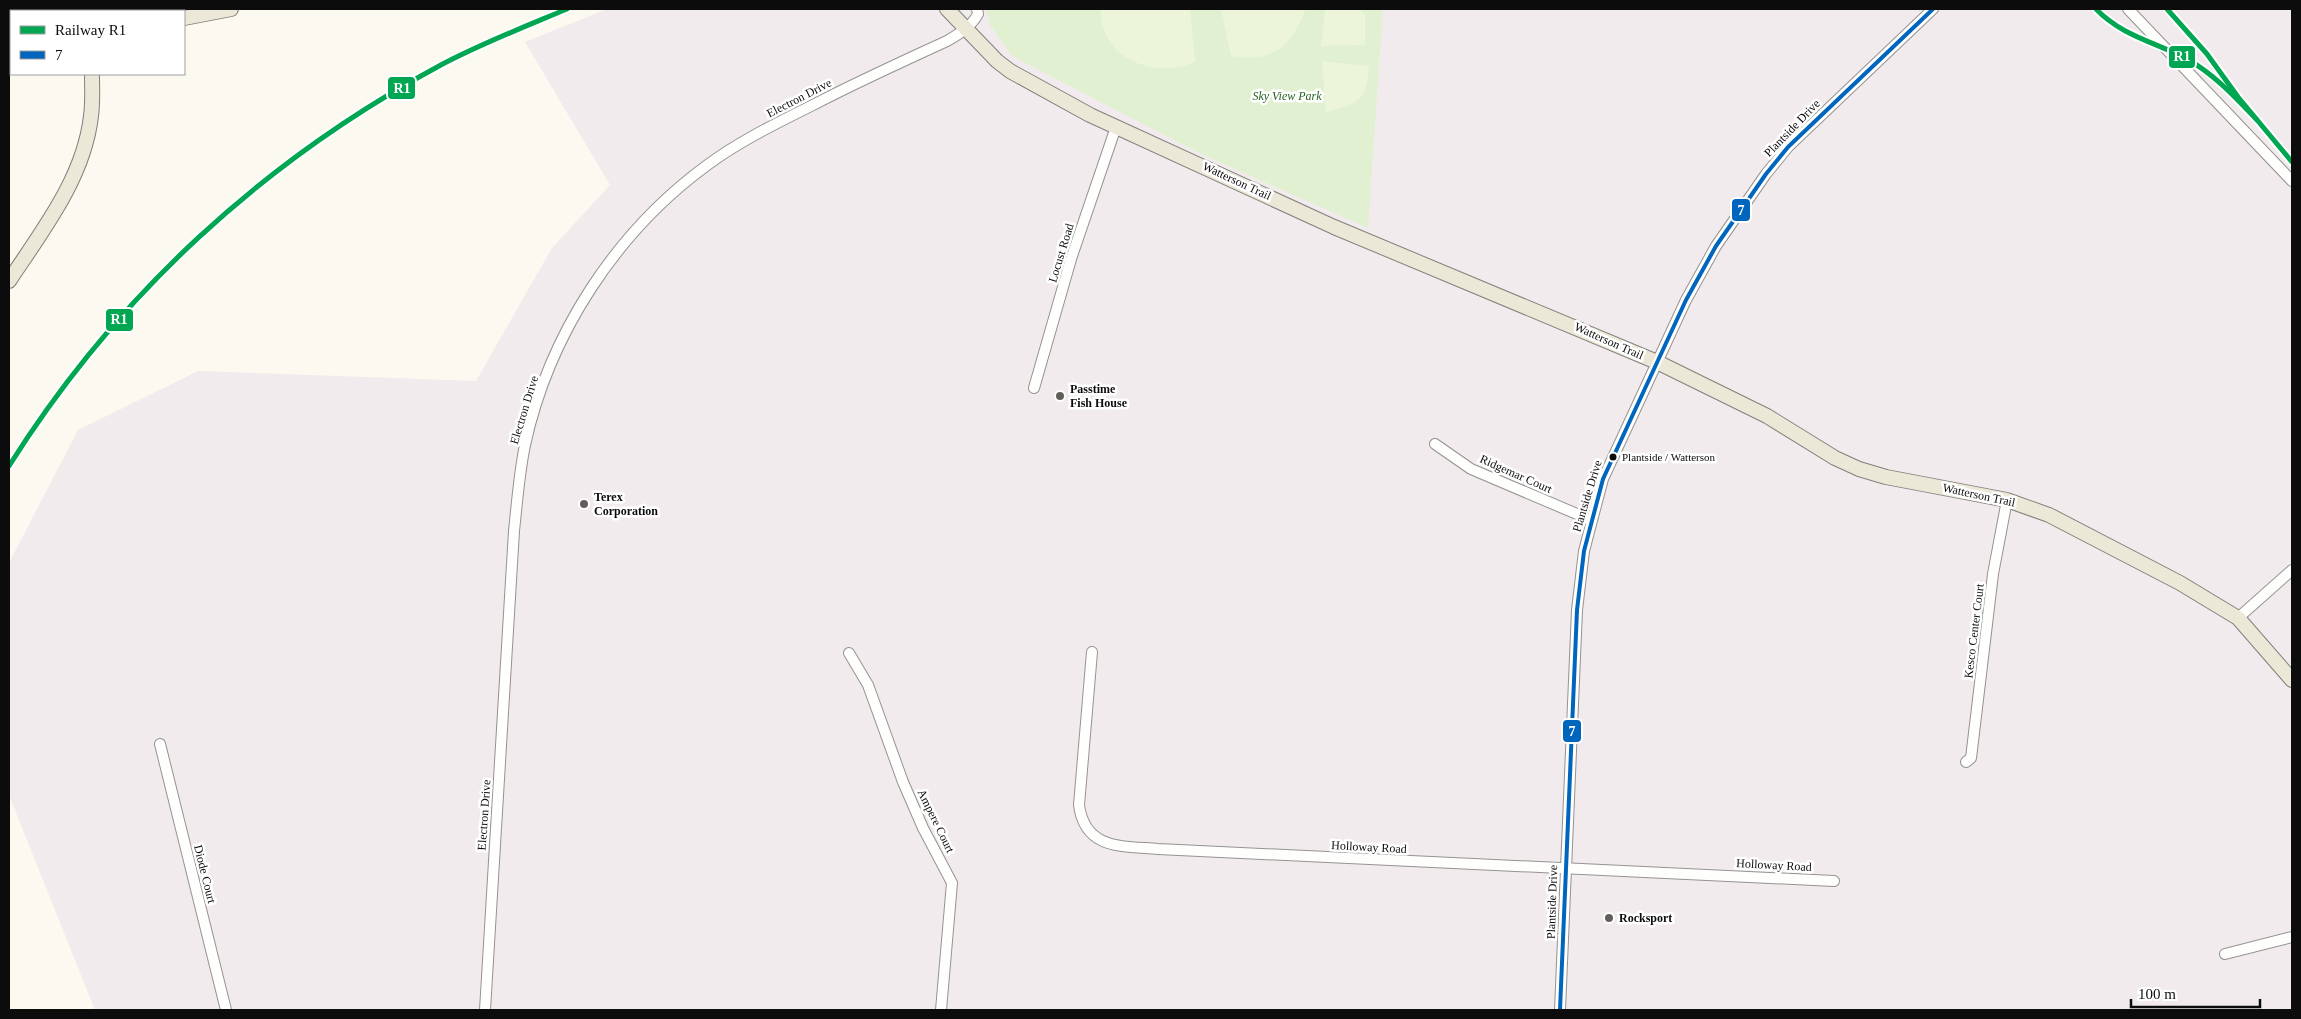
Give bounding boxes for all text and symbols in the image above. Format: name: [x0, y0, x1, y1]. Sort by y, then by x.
legend: [10, 10, 185, 75]
text: Railway R1: [55, 22, 126, 38]
line badge: R1: [2168, 45, 2196, 69]
text: 7: [55, 47, 63, 63]
text: R1: [2173, 49, 2191, 64]
line badge: R1: [387, 76, 416, 100]
street label: Electron Drive: [764, 76, 834, 120]
text: R1: [393, 81, 411, 96]
park label: Sky View Park: [1252, 89, 1322, 103]
street label: Plantside Drive: [1761, 96, 1823, 160]
street label: Watterson Trail: [1200, 159, 1274, 203]
line badge: 7: [1731, 198, 1751, 222]
text: 7: [1738, 203, 1745, 218]
street label: Locust Road: [1045, 222, 1077, 284]
line badge: R1: [105, 308, 134, 332]
text: R1: [110, 312, 128, 327]
street label: Watterson Trail: [1572, 320, 1646, 363]
street label: Electron Drive: [507, 374, 541, 446]
place label: Passtime Fish House: [1070, 382, 1128, 410]
marker: Passtime Fish House: [1054, 390, 1066, 402]
place label: Plantside / Watterson: [1622, 451, 1716, 463]
street label: Ridgemar Court: [1478, 452, 1555, 496]
marker: Plantside / Watterson: [1608, 452, 1618, 462]
street label: Plantside Drive: [1569, 458, 1605, 534]
street label: Watterson Trail: [1941, 480, 2017, 510]
place label: Terex Corporation: [594, 490, 658, 518]
marker: Terex Corporation: [578, 498, 590, 510]
street label: Kesco Center Court: [1961, 582, 1987, 679]
line badge: 7: [1562, 719, 1582, 743]
text: 7: [1569, 724, 1576, 739]
street label: Electron Drive: [475, 779, 493, 851]
street label: Ampere Court: [915, 787, 958, 856]
street label: Holloway Road: [1331, 838, 1407, 856]
street label: Diode Court: [191, 843, 219, 905]
street label: Holloway Road: [1736, 856, 1812, 874]
street label: Plantside Drive: [1544, 865, 1560, 939]
place label: Rocksport: [1619, 911, 1672, 925]
marker: Rocksport: [1603, 912, 1615, 924]
scale bar: [2131, 976, 2260, 1008]
text: 100 m: [2138, 986, 2176, 1002]

